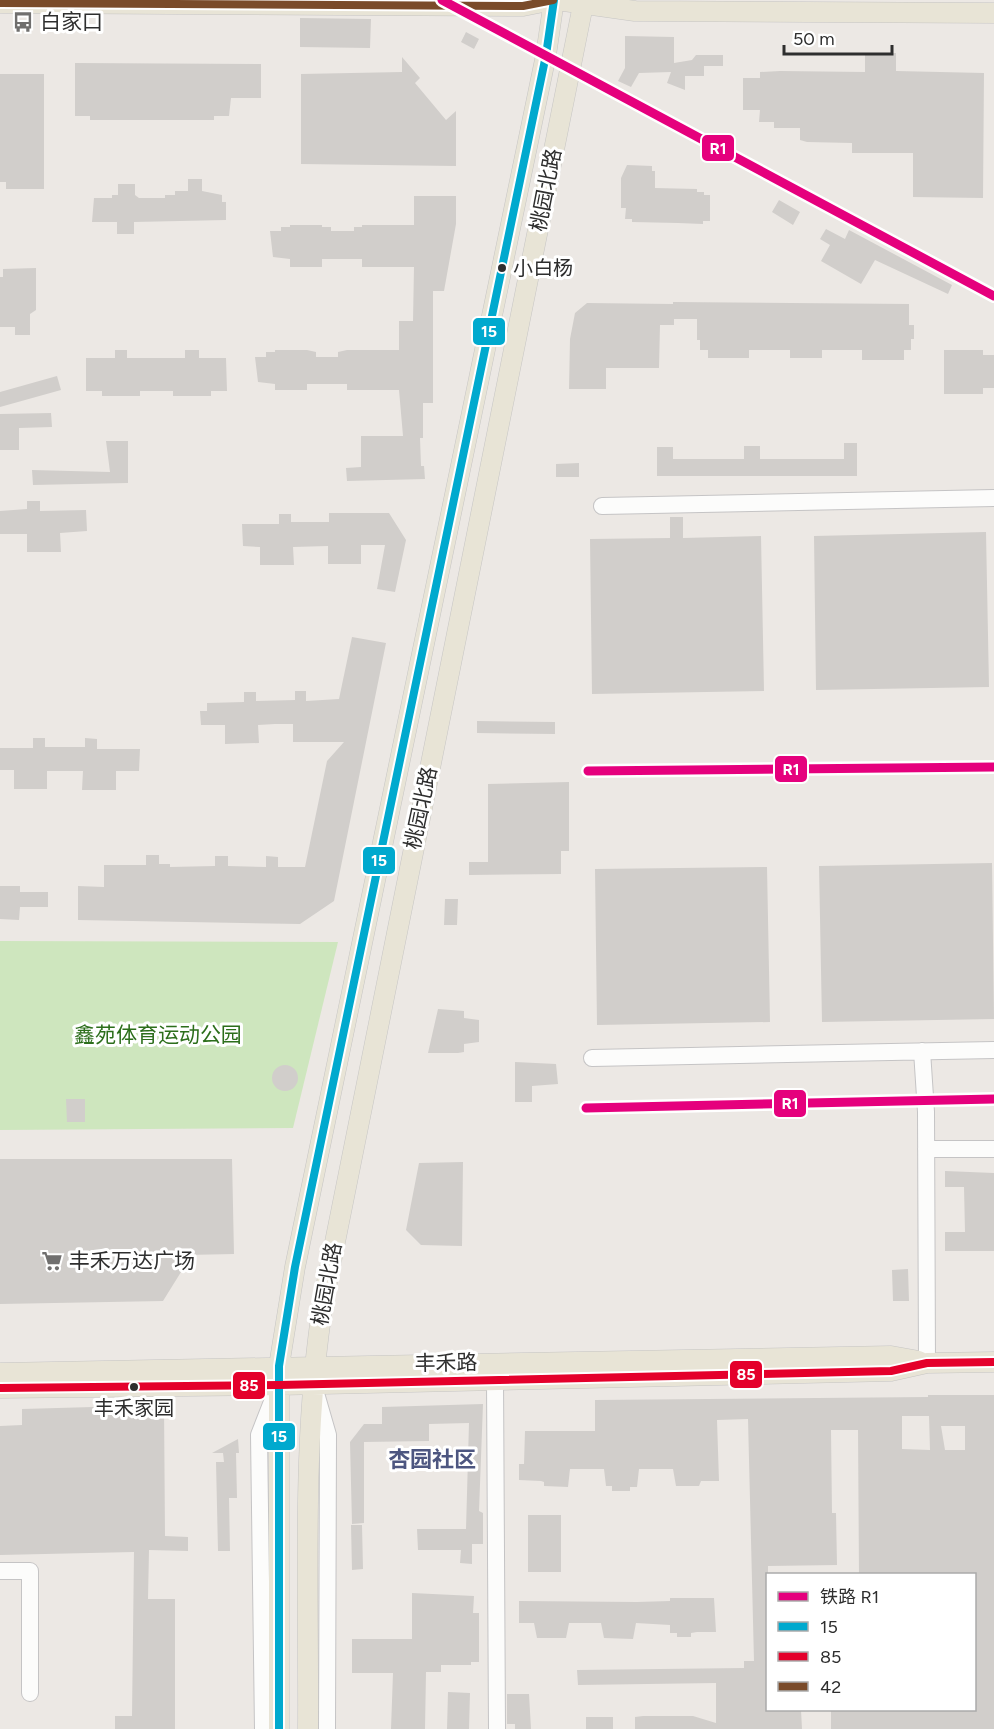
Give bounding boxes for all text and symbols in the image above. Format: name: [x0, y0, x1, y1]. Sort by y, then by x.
place label: 白家口: [40, 9, 103, 34]
bus stop icon: 白家口: [11, 10, 35, 34]
scale bar: [784, 18, 892, 56]
text: 50 m: [793, 28, 835, 50]
line badge: R1: [701, 134, 735, 162]
text: R1: [709, 139, 727, 158]
street label: 桃园北路: [525, 146, 566, 234]
place label: 小白杨: [513, 256, 573, 280]
marker: 小白杨: [496, 262, 508, 274]
line badge: 15: [472, 317, 506, 346]
text: 15: [481, 322, 497, 341]
line badge: R1: [774, 755, 808, 783]
text: R1: [782, 760, 800, 779]
street label: 桃园北路: [400, 764, 441, 852]
line badge: 15: [362, 846, 396, 875]
text: 15: [371, 851, 387, 870]
park label: 鑫苑体育运动公园: [74, 1022, 242, 1047]
line badge: R1: [773, 1089, 807, 1118]
text: R1: [781, 1094, 799, 1113]
street label: 桃园北路: [307, 1240, 346, 1327]
place label: 丰禾万达广场: [69, 1248, 195, 1273]
supermarket icon: 丰禾万达广场: [40, 1249, 64, 1273]
street label: 丰禾路: [414, 1349, 478, 1376]
line badge: 85: [729, 1360, 763, 1389]
text: 85: [736, 1365, 756, 1384]
line badge: 85: [232, 1371, 266, 1400]
text: 85: [239, 1376, 259, 1395]
marker: 丰禾家园: [128, 1381, 140, 1393]
place label: 丰禾家园: [94, 1396, 174, 1420]
line badge: 15: [262, 1422, 296, 1451]
text: 15: [271, 1427, 287, 1446]
district label: 杏园社区: [388, 1446, 476, 1473]
legend: [766, 1573, 976, 1711]
text: 铁路 R1: [820, 1586, 879, 1608]
text: 15: [820, 1616, 838, 1638]
text: 85: [820, 1646, 841, 1668]
text: 42: [820, 1676, 841, 1698]

